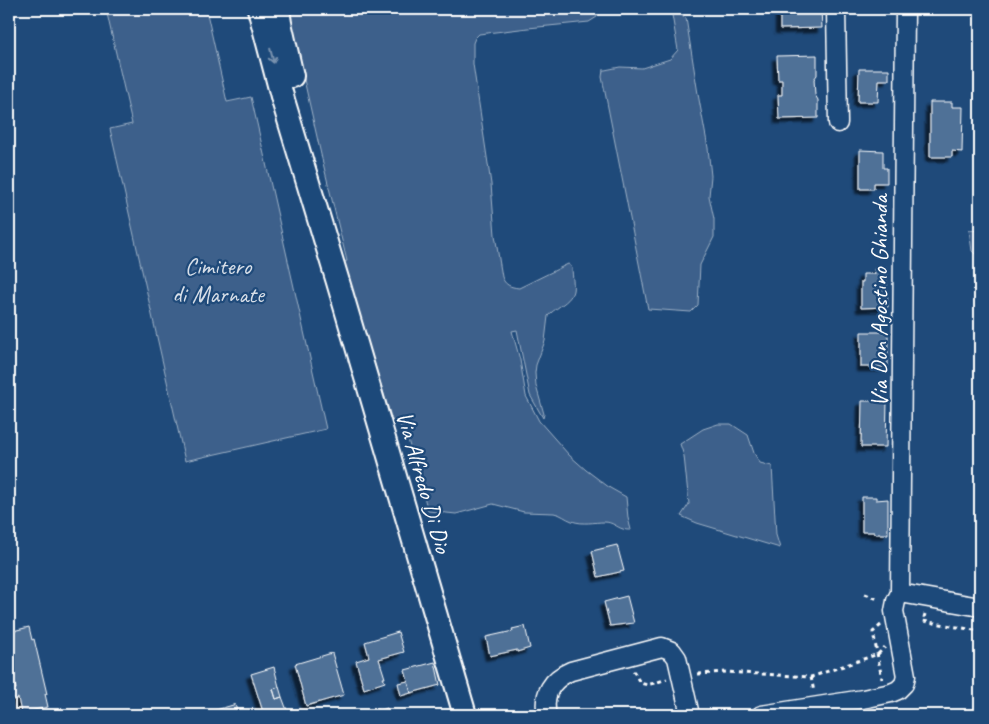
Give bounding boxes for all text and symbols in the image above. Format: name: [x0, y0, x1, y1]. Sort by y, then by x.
one-way arrow: [267, 48, 277, 64]
street label: Via Don Agostino Ghianda: [864, 193, 894, 407]
park label: Cimitero di Marnate: [172, 251, 266, 309]
street label: Via Alfredo Di Dio: [389, 408, 459, 558]

